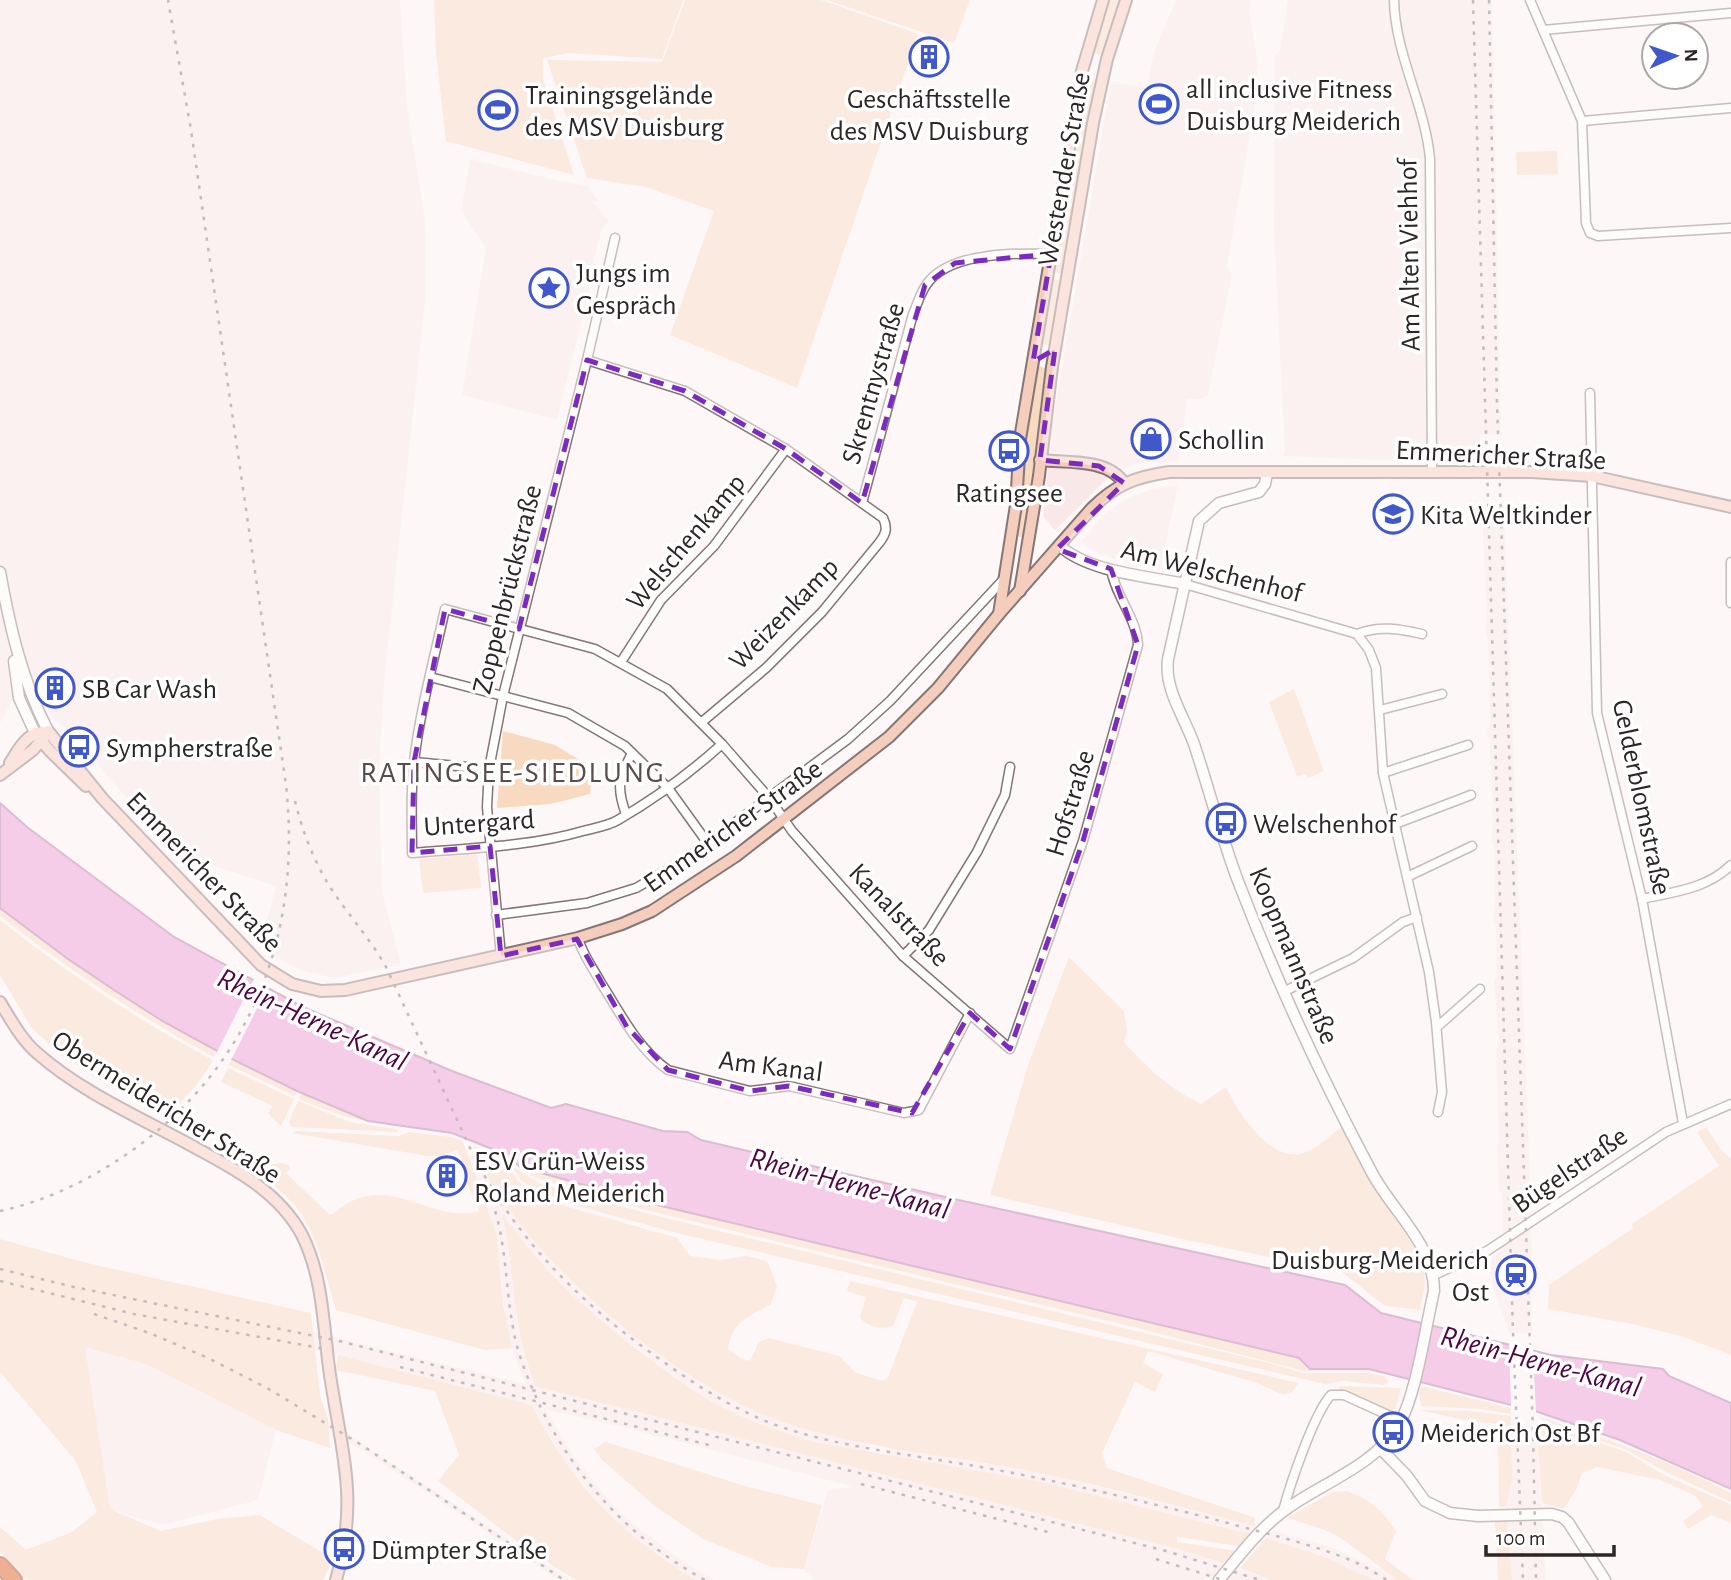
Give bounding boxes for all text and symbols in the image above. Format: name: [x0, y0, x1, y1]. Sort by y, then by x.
north arrow: [1640, 21, 1710, 91]
building icon: Geschäftsstelle des MSV Duisburg: [908, 36, 950, 78]
text: N: [1681, 49, 1700, 62]
street label: Westender Straße: [1034, 70, 1096, 268]
place label: all inclusive Fitness Duisburg Meiderich: [1186, 76, 1401, 136]
place label: Trainingsgelände des MSV Duisburg: [525, 82, 724, 142]
sports icon: all inclusive Fitness Duisburg Meiderich: [1138, 83, 1180, 125]
place label: Geschäftsstelle des MSV Duisburg: [830, 86, 1029, 146]
sports icon: Trainingsgelände des MSV Duisburg: [477, 89, 519, 131]
street label: Am Alten Viehhof: [1394, 157, 1426, 352]
place label: Jungs im Gespräch: [576, 260, 677, 320]
place icon: Jungs im Gespräch: [528, 267, 570, 309]
street label: Skrentnystraße: [838, 300, 910, 467]
shop icon: Schollin: [1130, 418, 1172, 460]
place label: Schollin: [1178, 427, 1265, 455]
bus stop icon: Ratingsee: [988, 430, 1030, 472]
street label: Emmericher Straße: [1395, 437, 1607, 475]
street label: Welschenkamp: [622, 469, 751, 616]
place label: Ratingsee: [955, 480, 1063, 508]
street label: Zoppenbrückstraße: [468, 482, 547, 697]
school or university icon: Kita Weltkinder: [1372, 493, 1414, 535]
place label: Kita Weltkinder: [1420, 502, 1592, 530]
street label: Am Welschenhof: [1118, 536, 1307, 608]
street label: Weizenkamp: [725, 553, 844, 676]
building icon: SB Car Wash: [34, 667, 76, 709]
place label: SB Car Wash: [82, 676, 217, 704]
street label: Gelderblomstraße: [1607, 697, 1675, 898]
bus stop icon: Sympherstraße: [58, 726, 100, 768]
place label: Sympherstraße: [106, 735, 273, 763]
street label: Hofstraße: [1041, 747, 1100, 860]
street label: Emmericher Straße: [639, 755, 827, 899]
district label: RATINGSEE-SIEDLUNG: [360, 758, 666, 788]
street label: Emmericher Straße: [120, 787, 287, 958]
bus stop icon: Welschenhof: [1205, 802, 1247, 844]
street label: Untergard: [423, 806, 536, 842]
place label: Welschenhof: [1253, 811, 1397, 839]
street label: Kanalstraße: [843, 858, 954, 972]
street label: Koopmannstraße: [1243, 863, 1343, 1048]
water label: Rhein-Herne-Kanal: [213, 963, 412, 1077]
street label: Obermeidericher Straße: [47, 1026, 285, 1189]
street label: Am Kanal: [717, 1047, 825, 1087]
street label: Bügelstraße: [1507, 1122, 1633, 1219]
water label: Rhein-Herne-Kanal: [746, 1143, 953, 1225]
place label: ESV Grün-Weiss Roland Meiderich: [474, 1148, 665, 1208]
building icon: ESV Grün-Weiss Roland Meiderich: [426, 1155, 468, 1197]
place label: Duisburg-Meiderich Ost: [1271, 1247, 1489, 1307]
station icon: Duisburg-Meiderich Ost: [1495, 1254, 1537, 1296]
water label: Rhein-Herne-Kanal: [1437, 1321, 1644, 1403]
bus stop icon: Meiderich Ost Bf: [1372, 1411, 1414, 1453]
place label: Meiderich Ost Bf: [1420, 1420, 1601, 1448]
scale bar: [1486, 1514, 1614, 1558]
bus stop icon: Dümpter Straße: [323, 1528, 365, 1570]
text: 100 m: [1496, 1528, 1546, 1549]
place label: Dümpter Straße: [371, 1537, 547, 1565]

